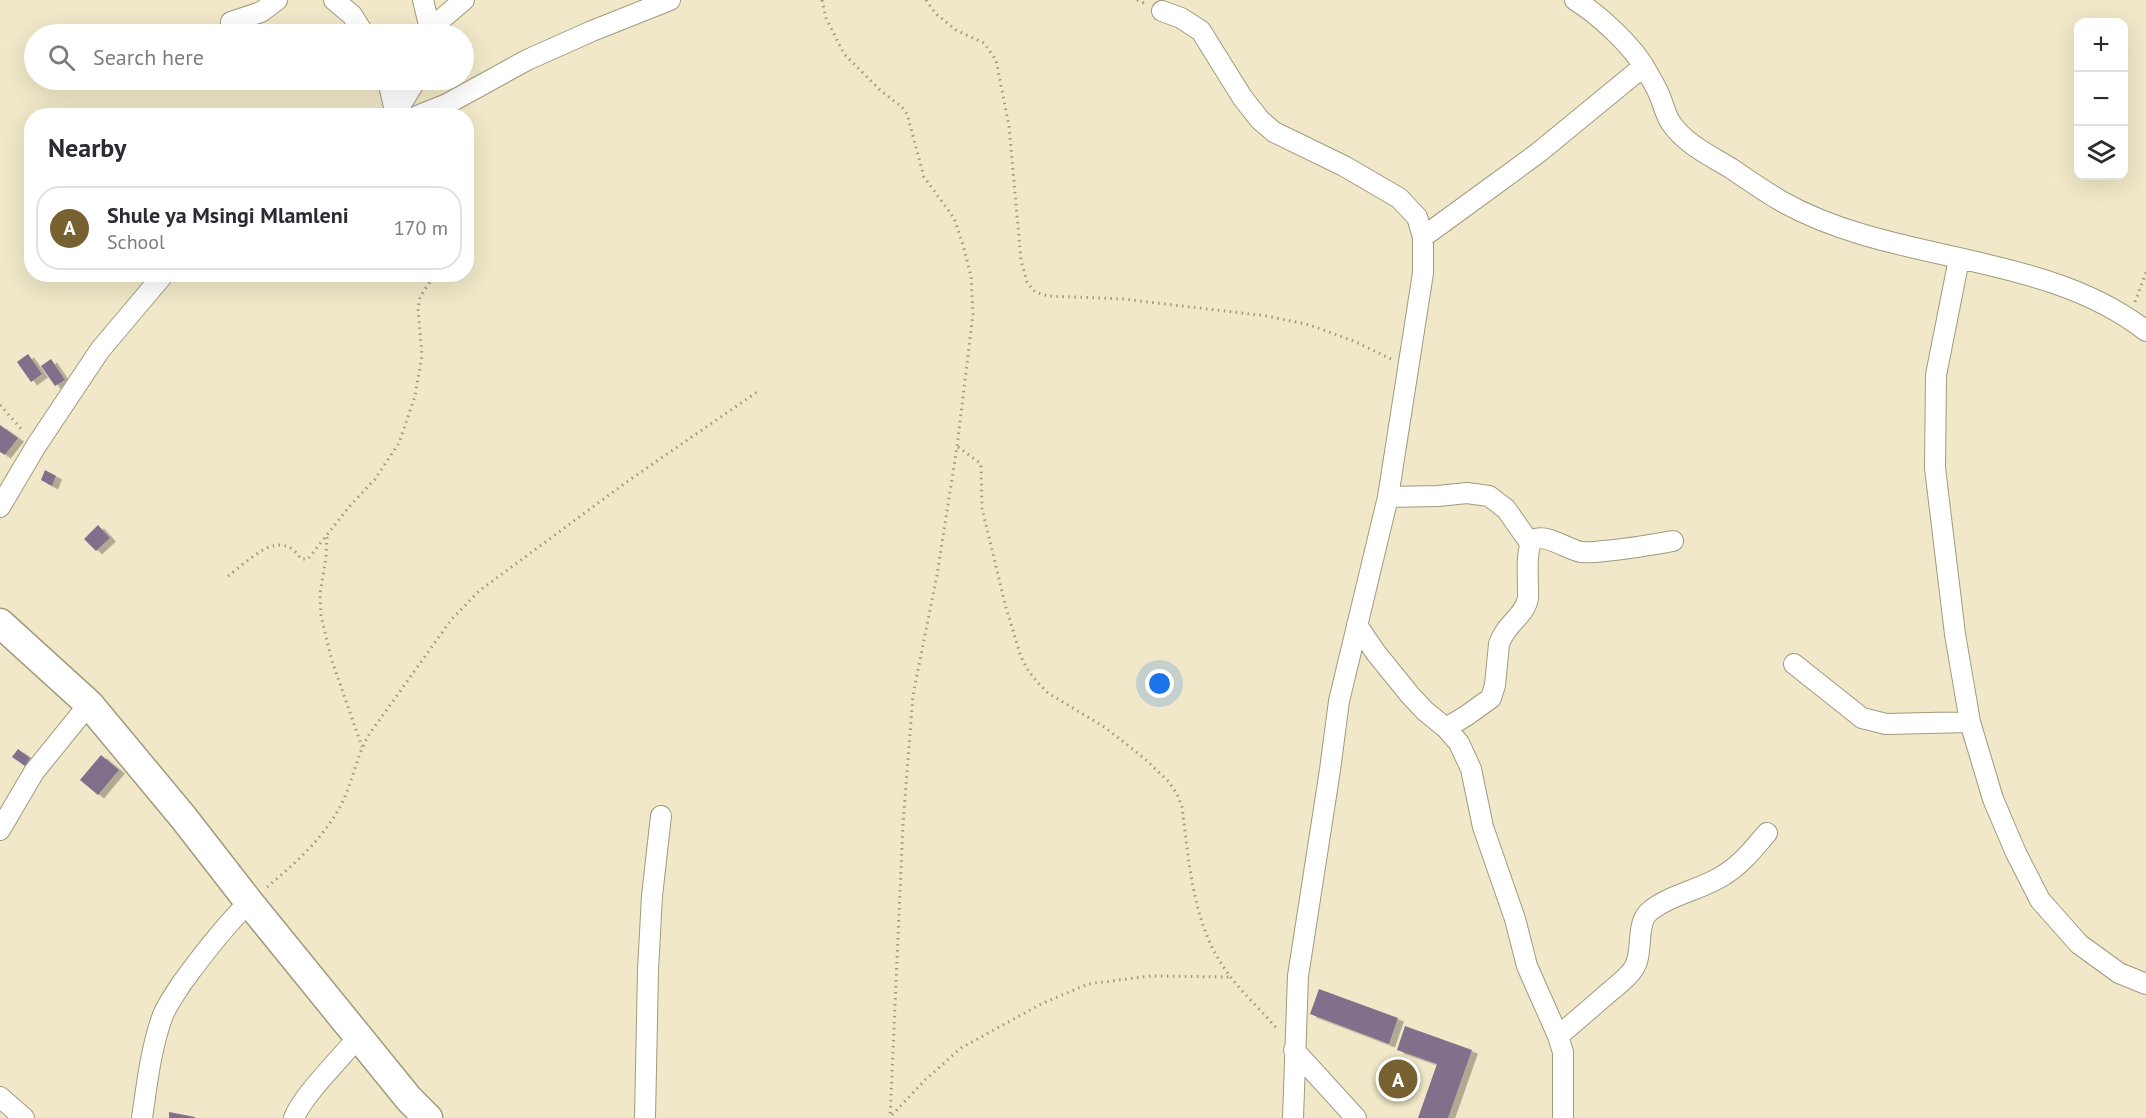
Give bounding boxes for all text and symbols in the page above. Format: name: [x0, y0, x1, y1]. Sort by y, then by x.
map controls: [2074, 18, 2128, 180]
button: +: [2074, 18, 2128, 72]
search box: [24, 24, 474, 90]
icon: search: [45, 41, 78, 74]
text: Search here: [93, 43, 204, 71]
button: −: [2074, 72, 2128, 126]
button: layers: [2074, 126, 2128, 180]
text: Nearby: [48, 131, 126, 164]
text: Shule ya Msingi Mlamleni: [107, 201, 349, 229]
text: A: [63, 215, 76, 241]
text: 170 m: [394, 215, 448, 241]
text: School: [107, 229, 165, 255]
your location: [1145, 669, 1174, 698]
pin: A: [1378, 1056, 1418, 1102]

